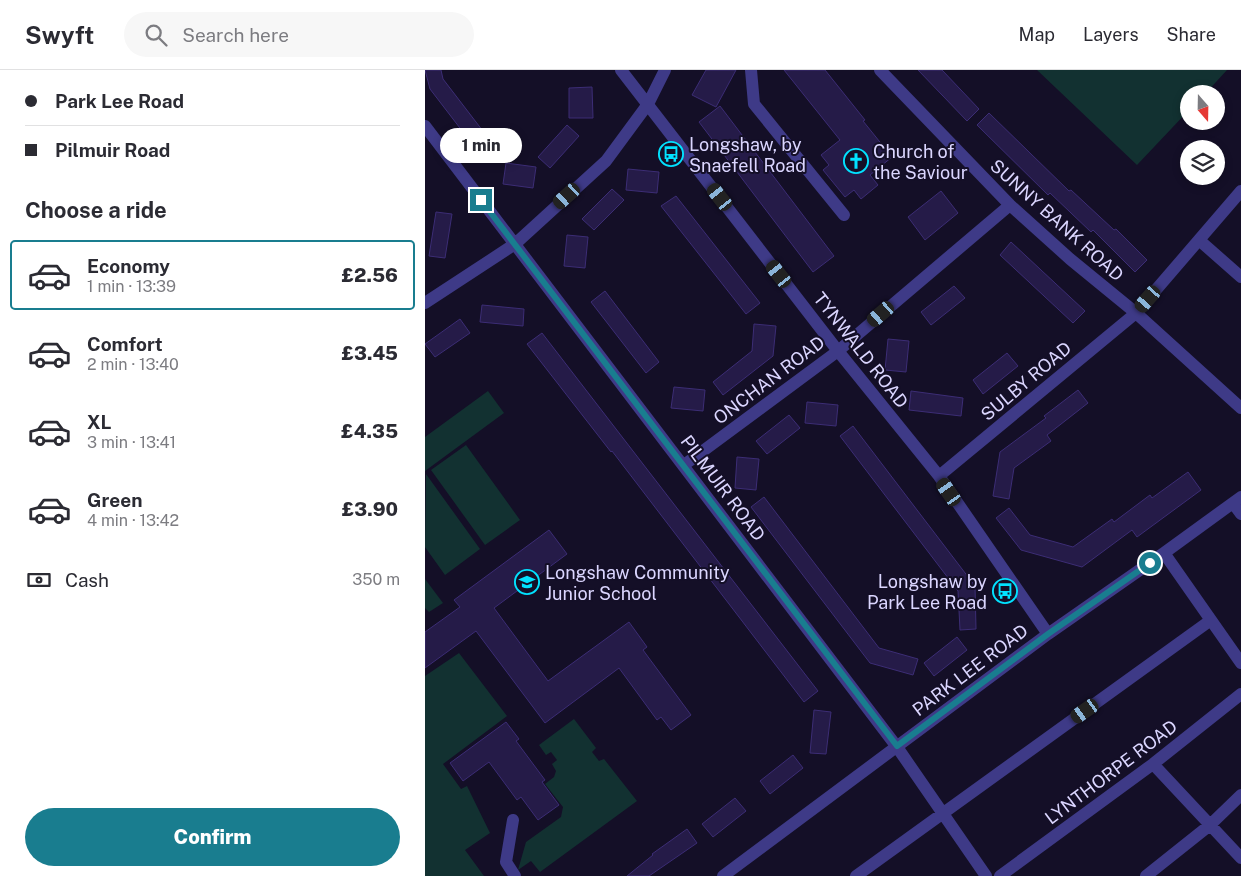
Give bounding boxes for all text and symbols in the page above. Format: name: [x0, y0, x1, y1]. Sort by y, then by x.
search box: [124, 12, 474, 57]
text: Swyft: [25, 21, 94, 49]
icon: search: [142, 21, 170, 49]
text: Search here: [182, 24, 289, 46]
text: Map: [1019, 24, 1055, 45]
text: Layers: [1083, 24, 1139, 45]
text: Share: [1167, 24, 1216, 45]
north arrow: [1180, 85, 1225, 130]
map controls: [1180, 85, 1225, 185]
text: Park Lee Road: [55, 90, 184, 112]
callout: 1 min: [440, 128, 522, 162]
place label: Longshaw, by Snaefell Road: [689, 134, 806, 176]
text: 1 min: [461, 136, 501, 155]
text: Pilmuir Road: [55, 139, 170, 161]
button: layers: [1180, 140, 1225, 185]
bus stop icon: Longshaw, by Snaefell Road: [658, 141, 684, 167]
place label: Church of the Saviour: [873, 141, 968, 183]
church icon: Church of the Saviour: [843, 148, 869, 174]
street label: SUNNY BANK ROAD: [986, 155, 1128, 285]
car: [550, 180, 583, 212]
car: [704, 181, 735, 213]
route end: [470, 189, 492, 211]
text: Choose a ride: [25, 197, 167, 223]
icon: car: [27, 253, 72, 298]
text: Economy: [87, 255, 170, 277]
car: [763, 258, 794, 290]
text: £2.56: [341, 264, 398, 286]
text: 1 min · 13:39: [87, 277, 176, 296]
car: [1132, 283, 1163, 315]
street label: TYNWALD ROAD: [809, 288, 913, 412]
car: [864, 298, 897, 330]
icon: car: [27, 331, 72, 376]
street label: ONCHAN ROAD: [709, 331, 829, 429]
text: Comfort: [87, 333, 163, 355]
street label: SULBY ROAD: [977, 337, 1075, 425]
text: £3.45: [341, 342, 398, 364]
text: 2 min · 13:40: [87, 355, 179, 374]
icon: car: [27, 409, 72, 454]
text: XL: [87, 411, 112, 433]
text: £4.35: [341, 420, 398, 442]
street label: PILMUIR ROAD: [676, 431, 770, 545]
text: 3 min · 13:41: [87, 433, 176, 452]
car: [934, 475, 963, 509]
icon: car: [27, 487, 72, 532]
text: Green: [87, 489, 142, 511]
text: £3.90: [342, 498, 398, 520]
text: 4 min · 13:42: [87, 511, 179, 530]
route start: [1139, 552, 1161, 574]
place label: Longshaw Community Junior School: [545, 562, 730, 604]
icon: cash: [25, 566, 53, 594]
text: Cash: [65, 569, 109, 591]
school or university icon: Longshaw Community Junior School: [514, 569, 540, 595]
text: 350 m: [352, 570, 400, 589]
place label: Longshaw by Park Lee Road: [867, 571, 987, 613]
bus stop icon: Longshaw by Park Lee Road: [992, 578, 1018, 604]
street label: PARK LEE ROAD: [908, 620, 1032, 720]
car: [1068, 696, 1101, 726]
street label: LYNTHORPE ROAD: [1041, 715, 1181, 829]
button: Confirm: [25, 808, 400, 866]

